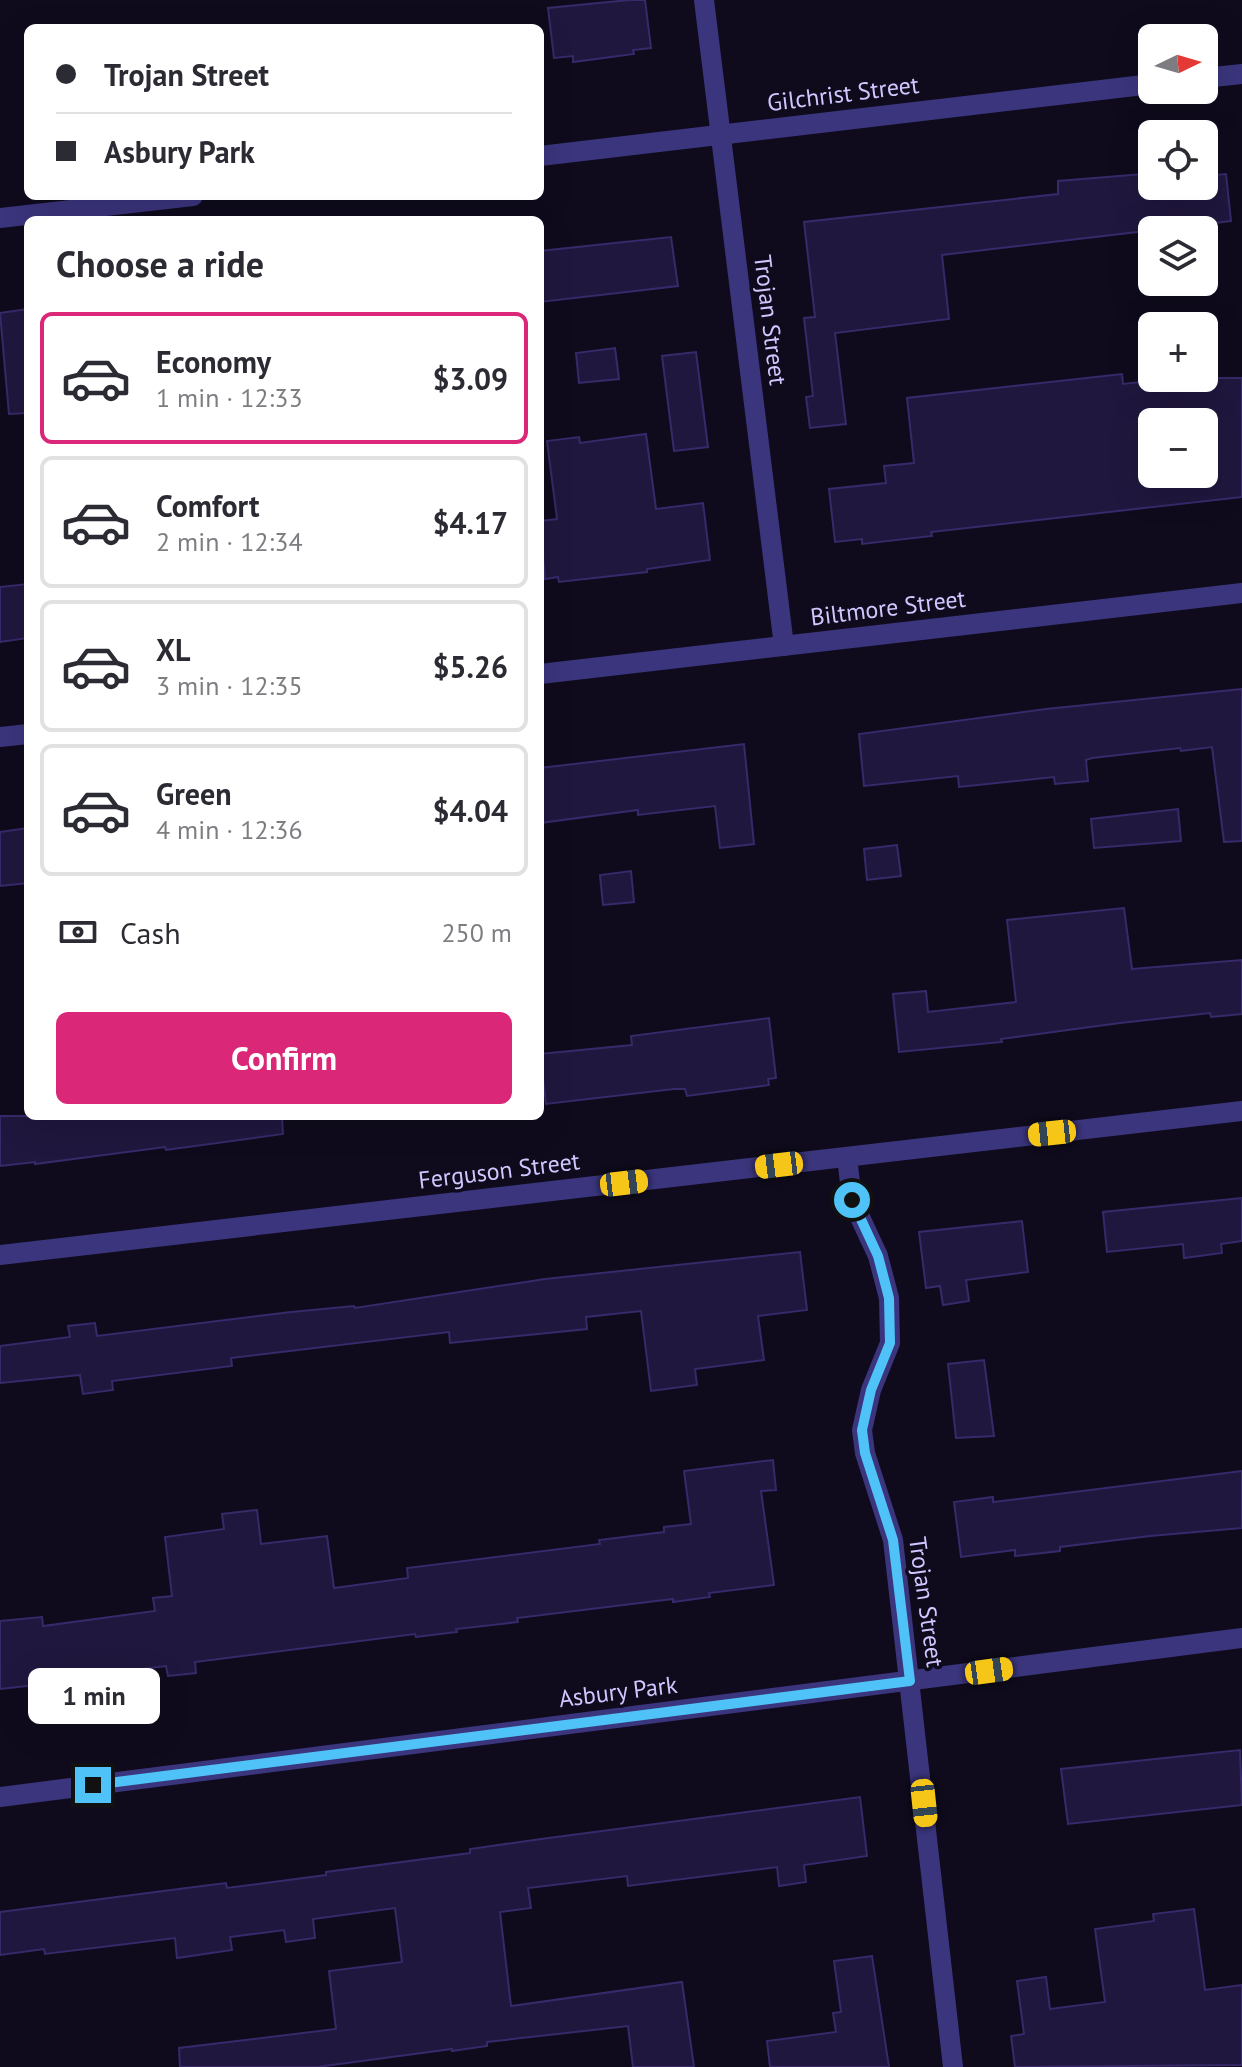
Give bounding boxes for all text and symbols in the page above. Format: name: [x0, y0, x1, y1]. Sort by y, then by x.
north arrow: [1138, 24, 1218, 104]
map controls: [1138, 24, 1218, 488]
text: Trojan Street: [104, 55, 269, 94]
street label: Gilchrist Street: [765, 69, 921, 118]
button: locate: [1138, 120, 1218, 200]
text: Asbury Park: [104, 132, 255, 171]
button: layers: [1138, 216, 1218, 296]
text: Choose a ride: [56, 240, 264, 287]
street label: Trojan Street: [747, 253, 794, 387]
button: +: [1138, 312, 1218, 392]
icon: car: [60, 342, 132, 414]
text: Economy: [156, 342, 271, 381]
text: $3.09: [433, 359, 508, 398]
text: 1 min · 12:33: [156, 381, 303, 414]
button: −: [1138, 408, 1218, 488]
icon: car: [60, 486, 132, 558]
text: Comfort: [156, 486, 259, 525]
text: $4.17: [433, 503, 508, 542]
text: 2 min · 12:34: [156, 525, 303, 558]
street label: Biltmore Street: [809, 583, 967, 632]
icon: car: [60, 630, 132, 702]
text: XL: [156, 630, 190, 669]
text: $5.26: [433, 647, 508, 686]
text: 3 min · 12:35: [156, 669, 303, 702]
icon: car: [60, 774, 132, 846]
text: Green: [156, 774, 231, 813]
text: $4.04: [433, 791, 508, 830]
text: 4 min · 12:36: [156, 813, 303, 846]
icon: cash: [56, 910, 100, 954]
text: Cash: [120, 913, 181, 952]
text: 250 m: [441, 916, 512, 949]
button: Confirm: [56, 1012, 512, 1104]
car: [1027, 1119, 1077, 1147]
street label: Ferguson Street: [416, 1145, 581, 1196]
car: [754, 1150, 804, 1180]
car: [599, 1168, 649, 1198]
route start: [834, 1182, 870, 1218]
street label: Trojan Street: [902, 1535, 951, 1669]
car: [964, 1656, 1014, 1686]
callout: 1 min: [27, 1669, 159, 1725]
street label: Asbury Park: [557, 1669, 679, 1714]
text: 1 min: [62, 1679, 126, 1712]
route end: [75, 1767, 111, 1803]
car: [910, 1778, 938, 1828]

